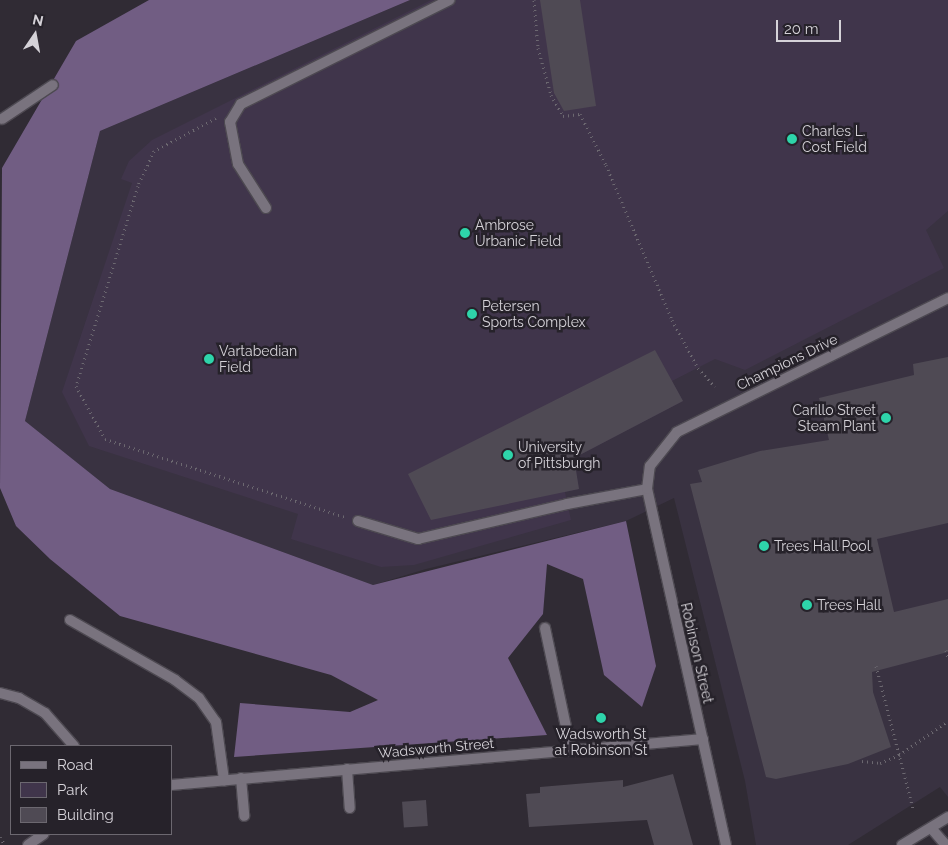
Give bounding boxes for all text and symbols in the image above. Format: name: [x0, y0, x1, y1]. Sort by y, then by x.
north arrow: [10, 10, 60, 60]
scale bar: [778, 10, 843, 42]
text: N: [31, 11, 45, 29]
text: 20 m: [784, 20, 819, 38]
place label: Charles L. Cost Field: [802, 123, 867, 156]
marker: Charles L. Cost Field: [786, 133, 798, 145]
place label: Ambrose Urbanic Field: [475, 217, 561, 250]
marker: Ambrose Urbanic Field: [459, 227, 471, 239]
place label: Petersen Sports Complex: [482, 298, 586, 331]
marker: Petersen Sports Complex: [466, 308, 478, 320]
street label: Champions Drive: [734, 330, 840, 394]
place label: Vartabedian Field: [219, 343, 297, 376]
marker: Vartabedian Field: [203, 353, 215, 365]
place label: Carillo Street Steam Plant: [792, 402, 876, 434]
marker: Carillo Street Steam Plant: [880, 412, 892, 424]
place label: University of Pittsburgh: [518, 439, 601, 472]
marker: University of Pittsburgh: [502, 449, 514, 461]
place label: Trees Hall Pool: [774, 538, 871, 554]
marker: Trees Hall Pool: [758, 540, 770, 552]
place label: Trees Hall: [817, 597, 881, 613]
marker: Trees Hall: [801, 599, 813, 611]
street label: Robinson Street: [677, 601, 717, 705]
marker: Wadsworth St at Robinson St: [595, 712, 607, 724]
place label: Wadsworth St at Robinson St: [555, 726, 647, 759]
street label: Wadsworth Street: [377, 735, 495, 761]
legend: [10, 745, 172, 835]
text: Road: [57, 756, 93, 774]
text: Park: [57, 781, 88, 799]
text: Building: [57, 806, 114, 824]

